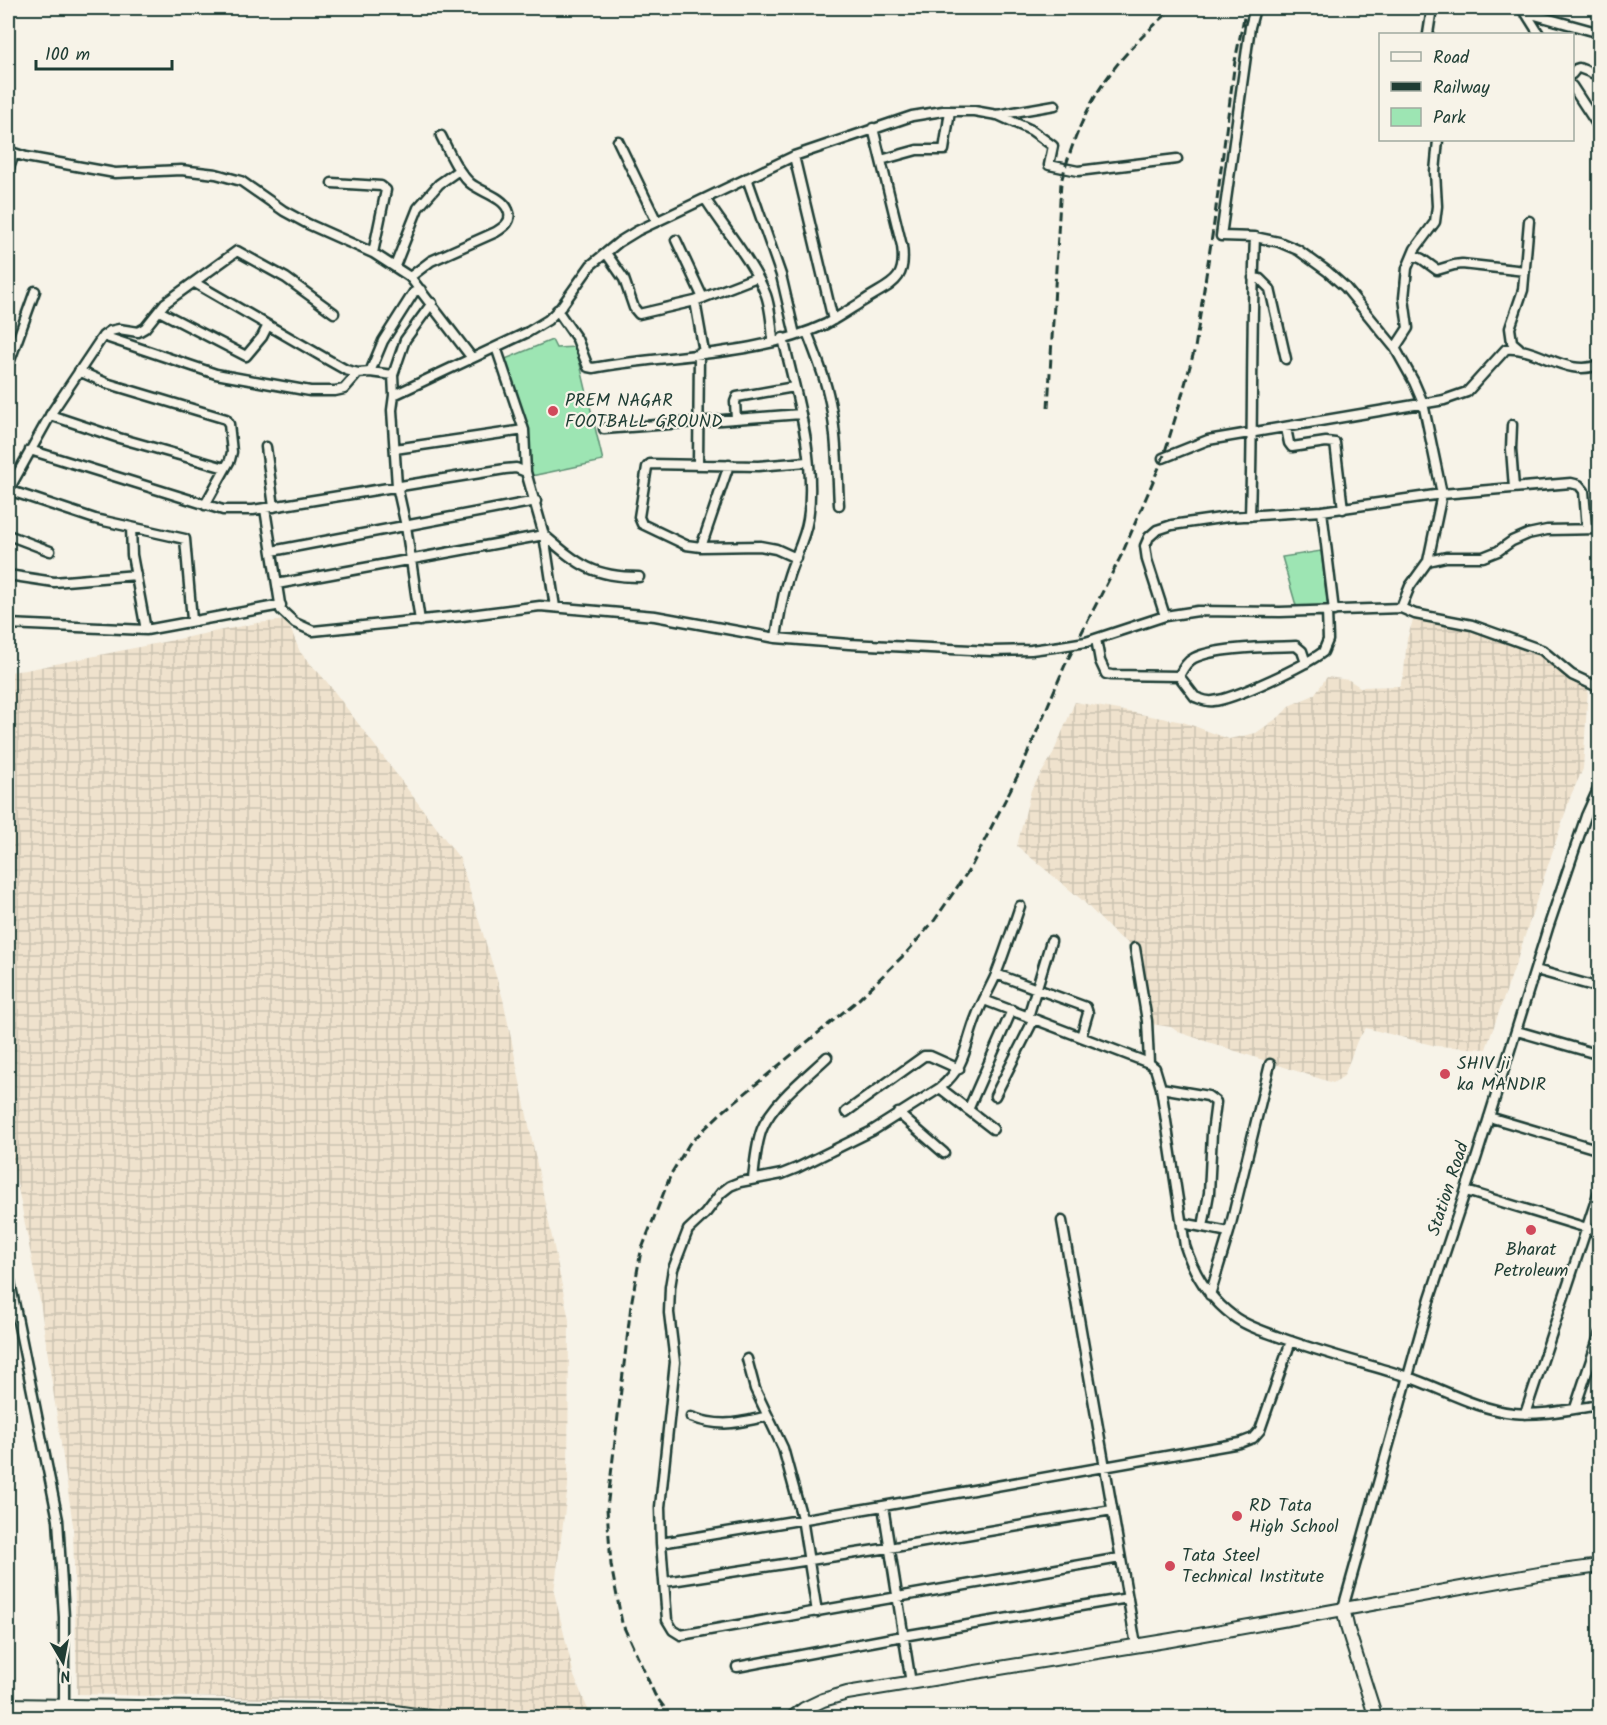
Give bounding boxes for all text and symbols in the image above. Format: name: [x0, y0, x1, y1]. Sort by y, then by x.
scale bar: [36, 33, 172, 71]
legend: [1379, 33, 1574, 141]
text: 100 m: [45, 41, 90, 70]
text: Road: [1433, 44, 1470, 73]
text: Railway: [1433, 74, 1490, 103]
text: Park: [1433, 104, 1466, 133]
place label: PREM NAGAR FOOTBALL GROUND: [565, 387, 723, 437]
marker: PREM NAGAR FOOTBALL GROUND: [546, 404, 560, 418]
place label: SHIV ji ka MANDIR: [1457, 1050, 1546, 1100]
marker: SHIV ji ka MANDIR: [1438, 1067, 1452, 1081]
street label: Station Road: [1420, 1137, 1478, 1240]
marker: Bharat Petroleum: [1524, 1223, 1538, 1237]
place label: Bharat Petroleum: [1494, 1236, 1568, 1286]
place label: RD Tata High School: [1249, 1492, 1339, 1542]
marker: RD Tata High School: [1230, 1509, 1244, 1523]
place label: Tata Steel Technical Institute: [1182, 1542, 1324, 1592]
marker: Tata Steel Technical Institute: [1163, 1559, 1177, 1573]
north arrow: [33, 1632, 93, 1692]
text: N: [58, 1662, 72, 1688]

